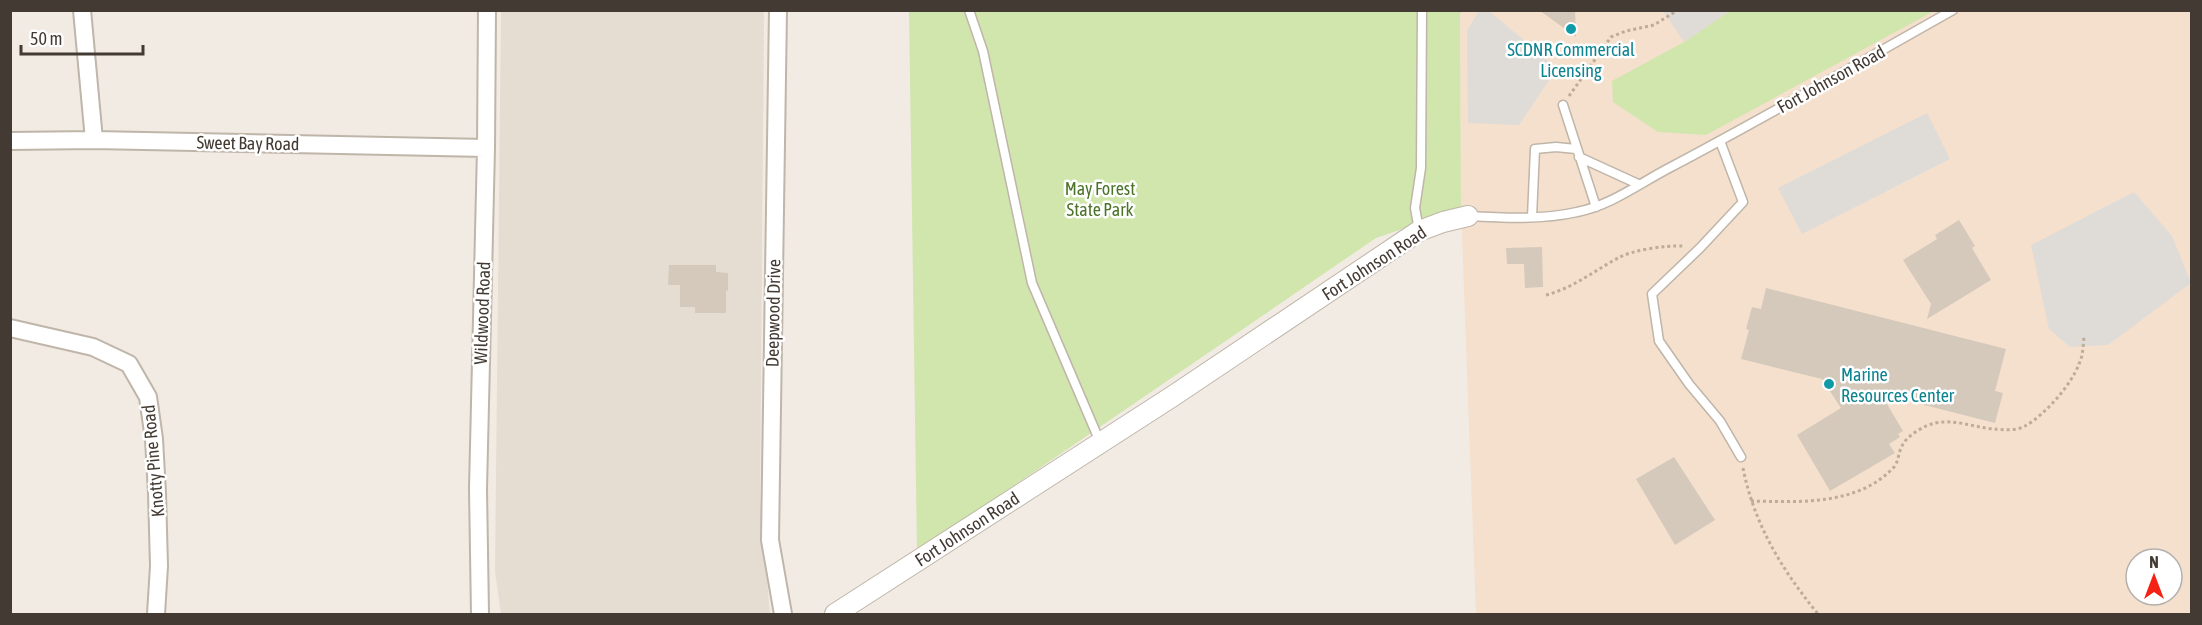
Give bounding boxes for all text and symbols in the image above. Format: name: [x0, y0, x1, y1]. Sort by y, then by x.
scale bar: [21, 18, 142, 56]
marker: SCDNR Commercial Licensing: [1564, 22, 1578, 36]
text: 50 m: [30, 28, 62, 49]
place label: SCDNR Commercial Licensing: [1507, 39, 1635, 81]
street label: Fort Johnson Road: [1773, 41, 1889, 117]
street label: Sweet Bay Road: [196, 132, 300, 154]
park label: May Forest State Park: [1065, 178, 1135, 220]
street label: Fort Johnson Road: [1318, 221, 1430, 305]
street label: Deepwood Drive: [762, 259, 784, 367]
street label: Wildwood Road: [470, 261, 494, 365]
place label: Marine Resources Center: [1841, 364, 1955, 406]
marker: Marine Resources Center: [1822, 377, 1836, 391]
street label: Knotty Pine Road: [138, 404, 168, 518]
street label: Fort Johnson Road: [911, 487, 1023, 571]
north arrow: [2124, 547, 2184, 607]
text: N: [2149, 553, 2159, 571]

